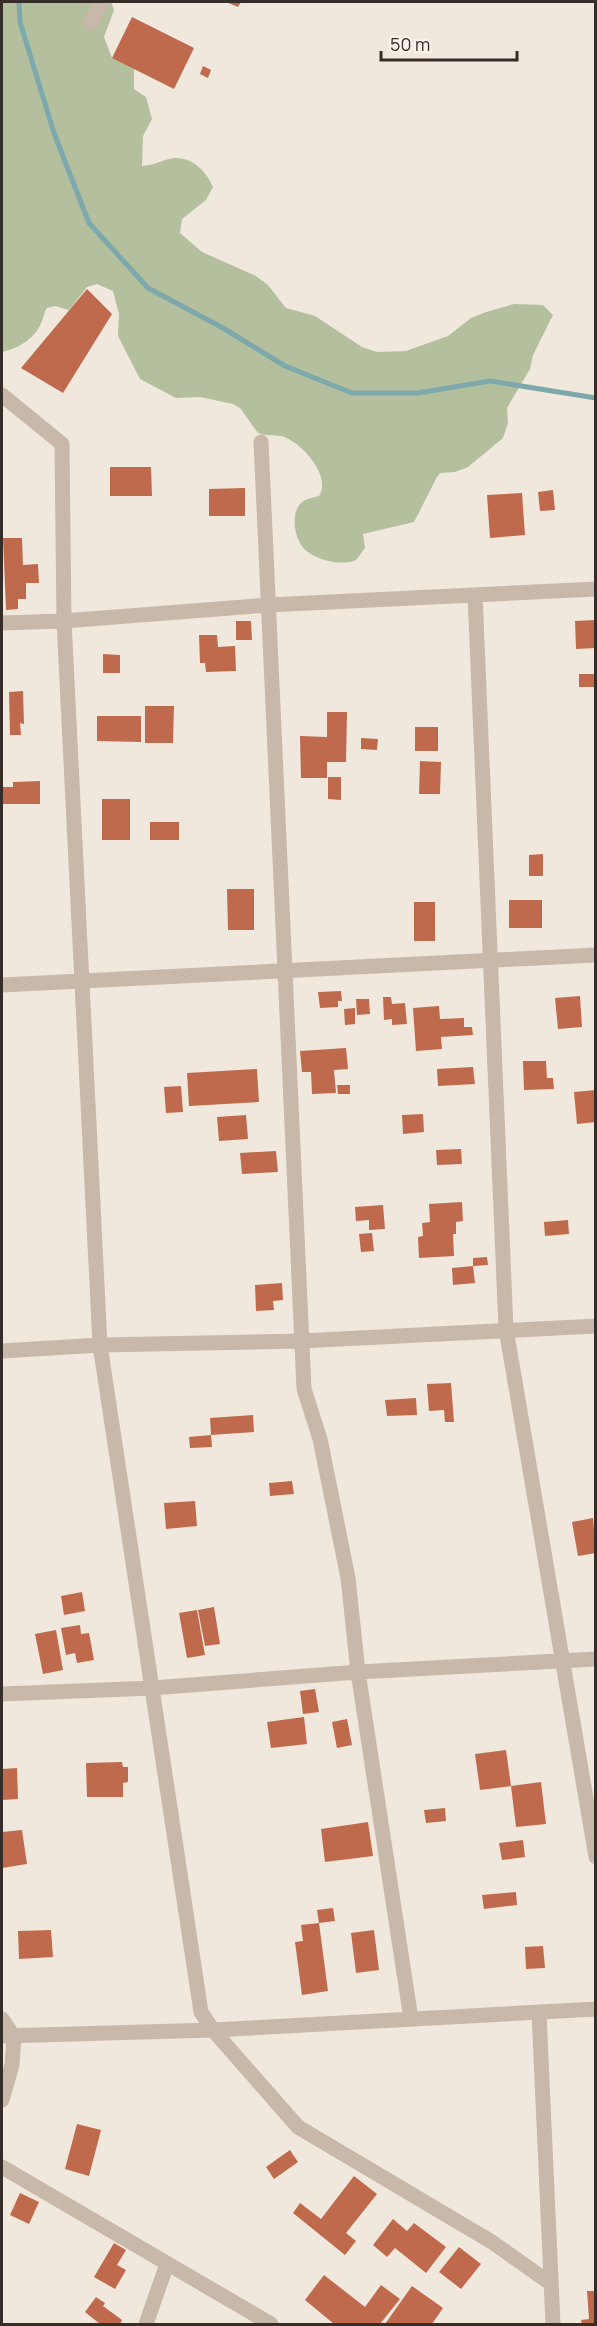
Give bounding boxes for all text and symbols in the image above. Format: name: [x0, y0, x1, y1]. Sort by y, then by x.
scale bar: [381, 24, 518, 62]
text: 50 m: [390, 32, 430, 56]

